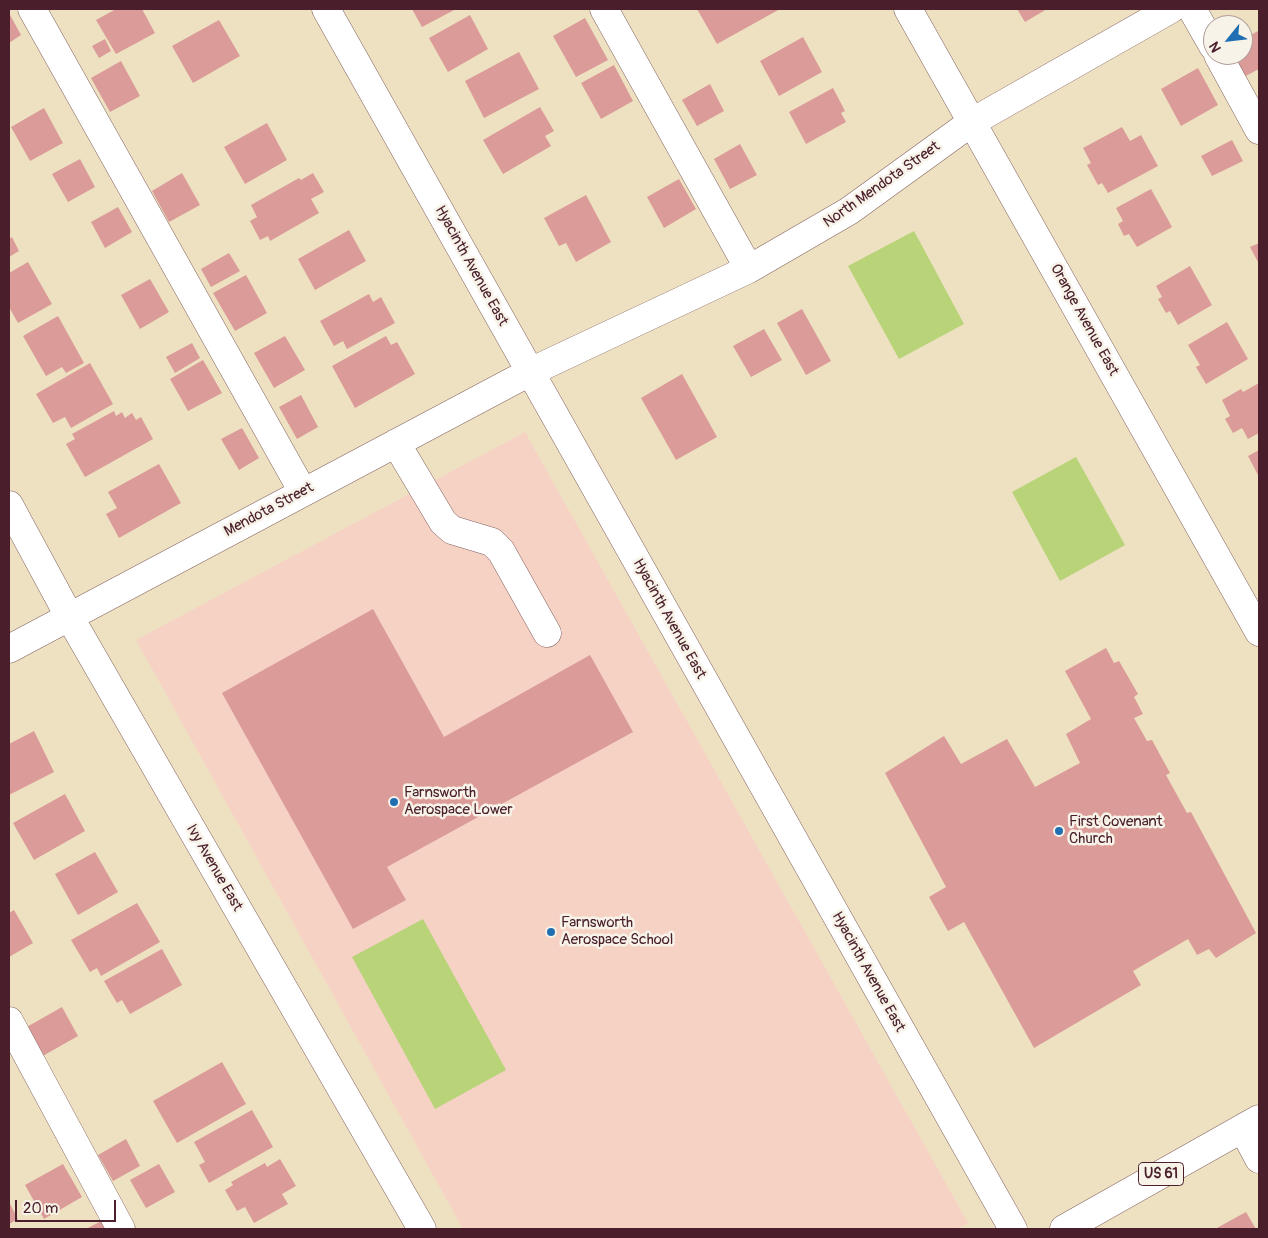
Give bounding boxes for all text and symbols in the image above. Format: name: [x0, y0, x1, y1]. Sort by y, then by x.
north arrow: [1203, 15, 1253, 65]
text: N: [1206, 39, 1225, 55]
street label: North Mendota Street: [820, 138, 944, 232]
street label: Hyacinth Avenue East: [431, 203, 511, 329]
street label: Orange Avenue East: [1046, 261, 1122, 379]
street label: Mendota Street: [221, 479, 317, 541]
street label: Hyacinth Avenue East: [629, 556, 709, 682]
place label: Farnsworth Aerospace Lower: [404, 784, 513, 819]
marker: Farnsworth Aerospace Lower: [388, 796, 400, 808]
place label: First Covenant Church: [1069, 813, 1163, 848]
street label: Ivy Avenue East: [182, 821, 246, 915]
marker: First Covenant Church: [1053, 825, 1065, 837]
street label: Hyacinth Avenue East: [828, 909, 908, 1035]
place label: Farnsworth Aerospace School: [561, 914, 673, 949]
marker: Farnsworth Aerospace School: [545, 926, 557, 938]
road number: US 61: [1138, 1162, 1184, 1186]
scale bar: [18, 1190, 119, 1222]
text: 20 m: [23, 1199, 58, 1218]

